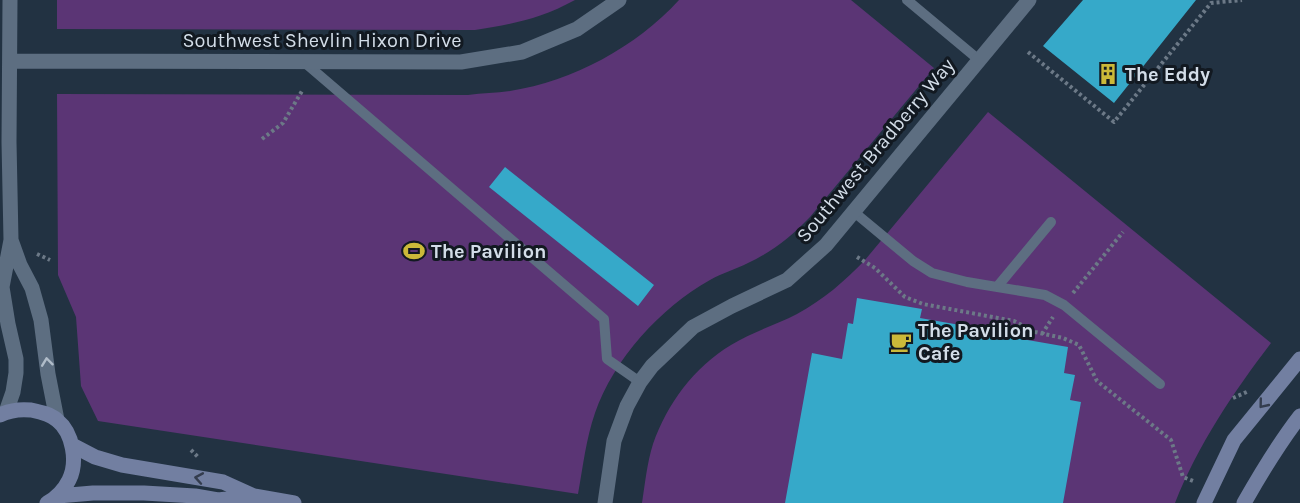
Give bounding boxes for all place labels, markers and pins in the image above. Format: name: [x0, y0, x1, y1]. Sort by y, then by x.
building icon: The Eddy: [1096, 62, 1120, 86]
place label: The Eddy: [1125, 63, 1210, 86]
sports icon: The Pavilion: [402, 239, 426, 263]
place label: The Pavilion: [431, 240, 546, 263]
place label: The Pavilion Cafe: [918, 319, 1033, 365]
cafe icon: The Pavilion Cafe: [889, 330, 913, 354]

